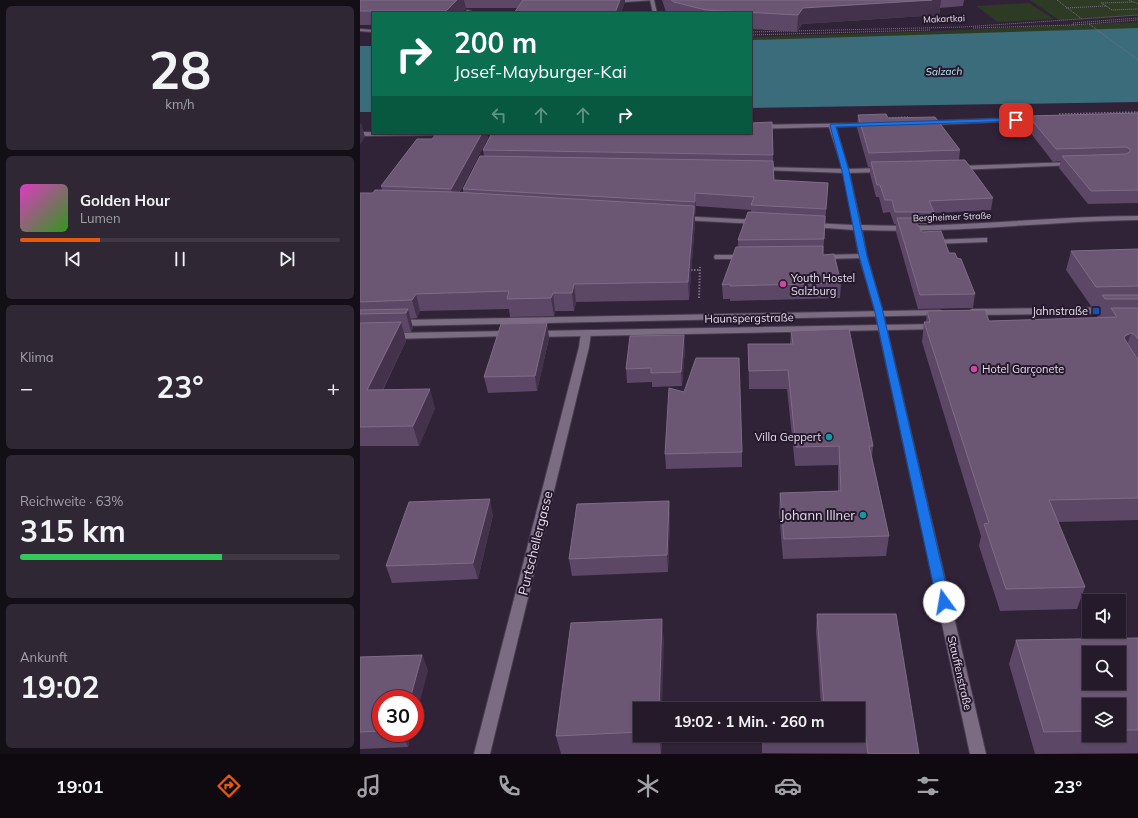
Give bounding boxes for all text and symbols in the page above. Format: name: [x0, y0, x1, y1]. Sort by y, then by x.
street label: Makartkai: [923, 12, 965, 25]
text: 200 m: [454, 25, 537, 60]
icon: right: [388, 28, 440, 80]
text: 28: [149, 37, 211, 102]
text: Josef-Mayburger-Kai: [454, 60, 627, 83]
water label: Salzach: [926, 65, 963, 78]
text: km/h: [165, 96, 195, 112]
pin: [999, 103, 1033, 137]
icon: left: [488, 104, 510, 126]
icon: ahead: [530, 104, 552, 126]
icon: ahead: [572, 104, 594, 126]
icon: right: [614, 104, 636, 126]
icon: arrive: [1005, 109, 1027, 131]
text: Golden Hour: [80, 191, 170, 210]
text: Lumen: [80, 210, 121, 226]
street label: Bergheimer Straße: [913, 210, 991, 223]
icon: previous: [62, 248, 84, 270]
icon: pause: [169, 248, 191, 270]
icon: next: [276, 248, 298, 270]
place label: Youth Hostel Salzburg: [790, 271, 855, 298]
marker: Youth Hostel Salzburg: [778, 279, 788, 289]
place label: Jahnstraße: [1032, 304, 1088, 318]
marker: Jahnstraße: [1091, 306, 1101, 316]
street label: Haunspergstraße: [704, 310, 794, 326]
text: Klima: [20, 349, 54, 365]
place label: Hotel Garçonete: [982, 362, 1064, 376]
marker: Hotel Garçonete: [969, 364, 979, 374]
text: 23°: [156, 368, 204, 406]
text: −: [20, 374, 33, 402]
text: +: [327, 374, 340, 402]
place label: Villa Geppert: [755, 430, 821, 444]
marker: Villa Geppert: [824, 432, 834, 442]
street label: Purtschellergasse: [514, 489, 556, 597]
text: Reichweite · 63%: [20, 493, 124, 509]
place label: Johann Illner: [780, 507, 855, 523]
marker: Johann Illner: [858, 510, 868, 520]
text: 315 km: [20, 512, 126, 550]
position arrow: [923, 581, 965, 623]
map controls: [1082, 594, 1126, 742]
button: sound: [1082, 594, 1126, 638]
street label: Stauffenstraße: [945, 634, 975, 712]
button: search: [1082, 646, 1126, 690]
text: Ankunft: [20, 649, 68, 665]
text: 19:02: [20, 668, 99, 706]
speed limit sign: 30: [372, 690, 424, 742]
button: layers: [1082, 698, 1126, 742]
text: 19:02 · 1 Min. · 260 m: [673, 712, 825, 731]
icon: directions: [215, 772, 243, 800]
icon: music: [355, 772, 383, 800]
icon: phone: [495, 772, 523, 800]
icon: climate: [634, 772, 662, 800]
icon: car: [774, 772, 802, 800]
icon: filters: [914, 772, 942, 800]
text: 19:01: [56, 775, 104, 798]
text: 23°: [1054, 775, 1082, 798]

